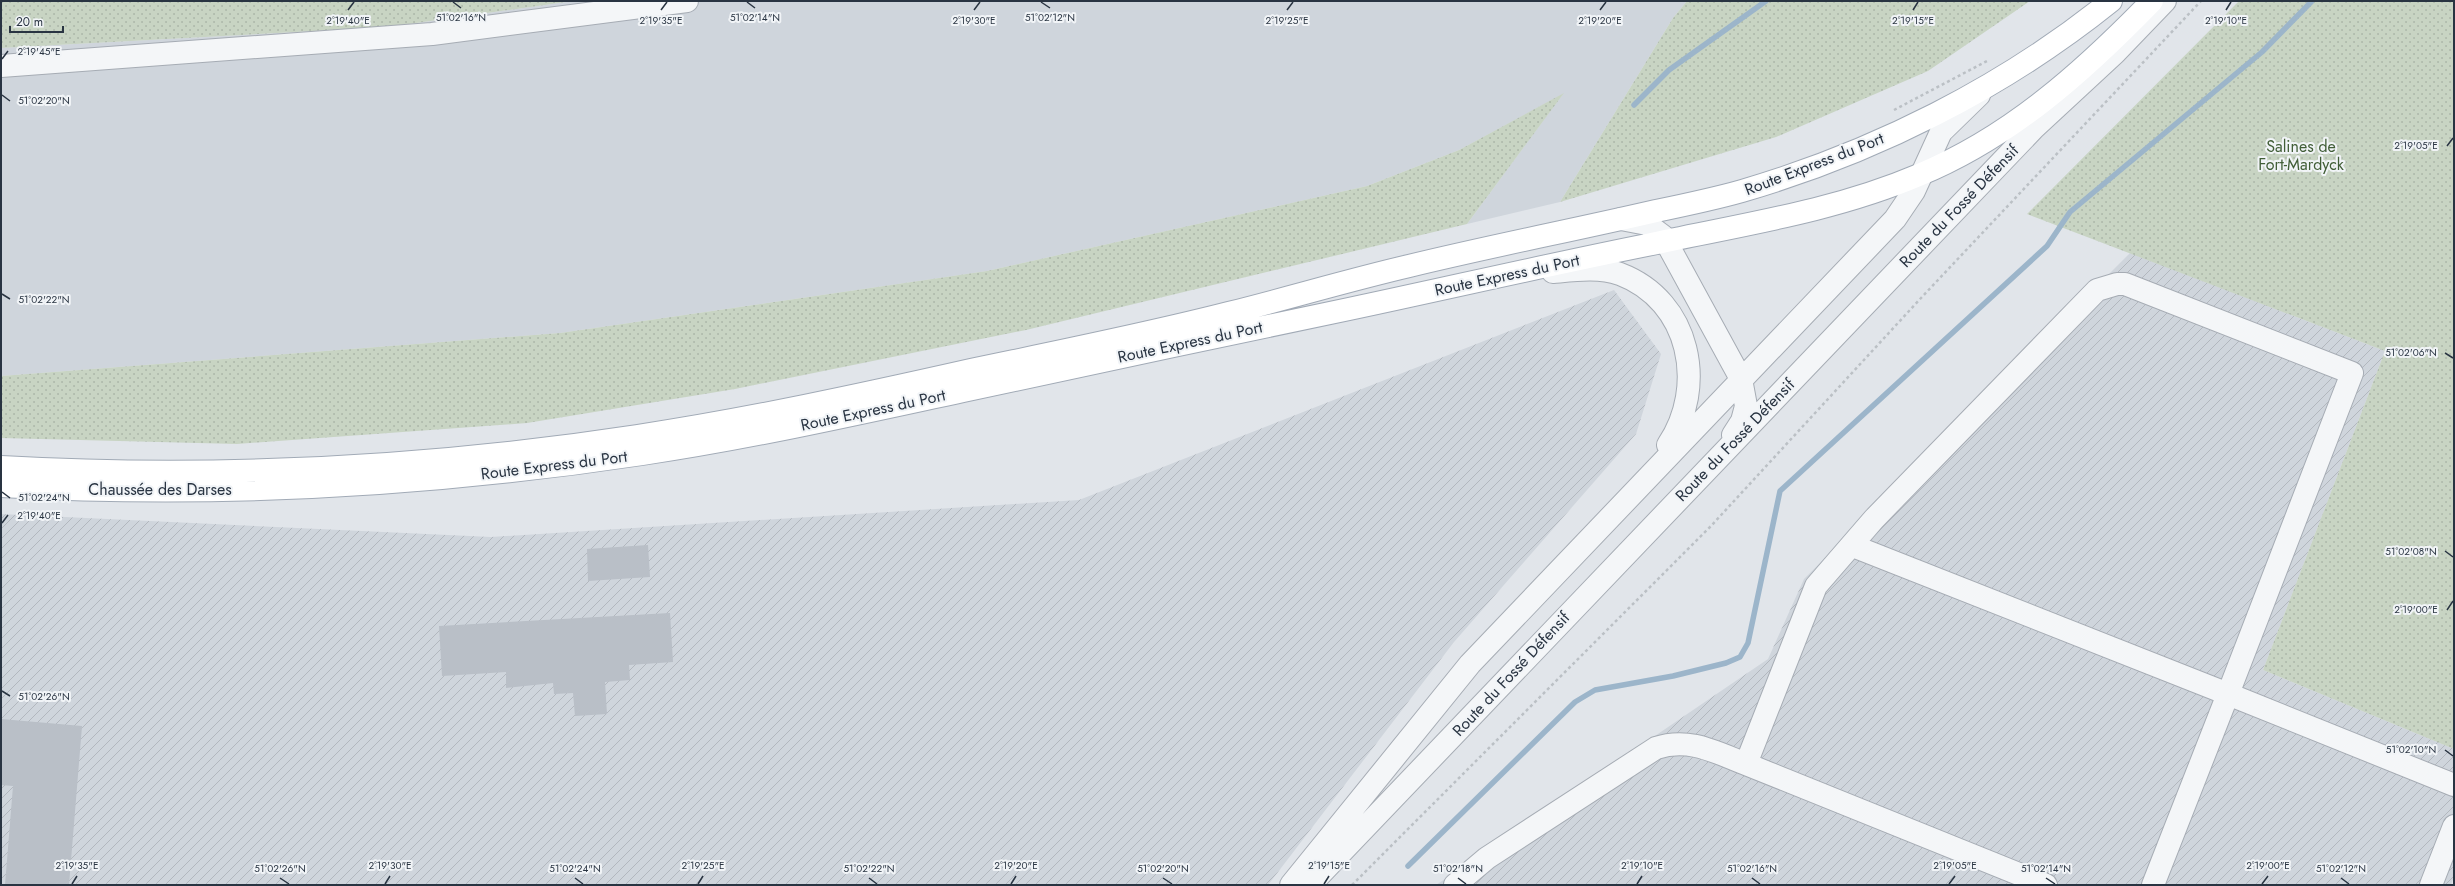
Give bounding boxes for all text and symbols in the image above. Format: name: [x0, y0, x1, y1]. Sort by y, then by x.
scale bar: [10, 8, 63, 34]
text: 51°02'16"N: [436, 10, 486, 25]
text: 51°02'14"N: [730, 10, 780, 25]
text: 51°02'12"N: [1025, 10, 1075, 25]
text: 20 m: [16, 13, 43, 31]
text: 2°19'40"E: [326, 13, 370, 28]
text: 2°19'35"E: [640, 13, 682, 28]
text: 2°19'30"E: [952, 13, 996, 28]
text: 2°19'25"E: [1265, 13, 1309, 28]
text: 2°19'20"E: [1578, 13, 1622, 28]
text: 2°19'15"E: [1892, 13, 1934, 28]
text: 2°19'10"E: [2205, 13, 2247, 28]
text: 2°19'45"E: [17, 44, 61, 59]
text: 51°02'20"N: [18, 93, 70, 108]
street label: Route Express du Port: [1741, 127, 1887, 201]
park label: Salines de Fort-Mardyck: [2258, 135, 2345, 176]
text: 2°19'05"E: [2394, 138, 2438, 153]
street label: Route du Fossé Défensif: [1894, 139, 2024, 273]
street label: Route Express du Port: [1432, 248, 1582, 302]
text: 51°02'22"N: [18, 292, 70, 307]
street label: Route Express du Port: [1115, 315, 1265, 369]
text: 51°02'06"N: [2385, 345, 2437, 360]
street label: Route du Fossé Défensif: [1670, 373, 1800, 507]
street label: Route Express du Port: [798, 383, 948, 437]
street label: Route Express du Port: [479, 445, 629, 485]
street label: Chaussée des Darses: [88, 478, 232, 501]
text: 51°02'24"N: [18, 490, 70, 505]
text: 2°19'40"E: [17, 508, 61, 523]
text: 51°02'08"N: [2385, 544, 2437, 559]
text: 2°19'00"E: [2394, 602, 2438, 617]
street label: Route du Fossé Défensif: [1447, 606, 1575, 741]
text: 51°02'26"N: [18, 689, 70, 704]
text: 51°02'10"N: [2386, 742, 2436, 757]
text: 2°19'35"E: [56, 858, 98, 873]
text: 2°19'30"E: [368, 858, 412, 873]
text: 2°19'25"E: [681, 858, 725, 873]
text: 2°19'20"E: [994, 858, 1038, 873]
text: 2°19'15"E: [1308, 858, 1350, 873]
text: 2°19'10"E: [1621, 858, 1663, 873]
text: 2°19'05"E: [1933, 858, 1977, 873]
text: 2°19'00"E: [2246, 858, 2290, 873]
text: 51°02'26"N: [254, 861, 306, 876]
text: 51°02'24"N: [549, 861, 601, 876]
text: 51°02'22"N: [843, 861, 895, 876]
text: 51°02'20"N: [1137, 861, 1189, 876]
text: 51°02'18"N: [1433, 861, 1483, 876]
text: 51°02'16"N: [1727, 861, 1777, 876]
text: 51°02'14"N: [2021, 861, 2071, 876]
text: 51°02'12"N: [2316, 861, 2366, 876]

